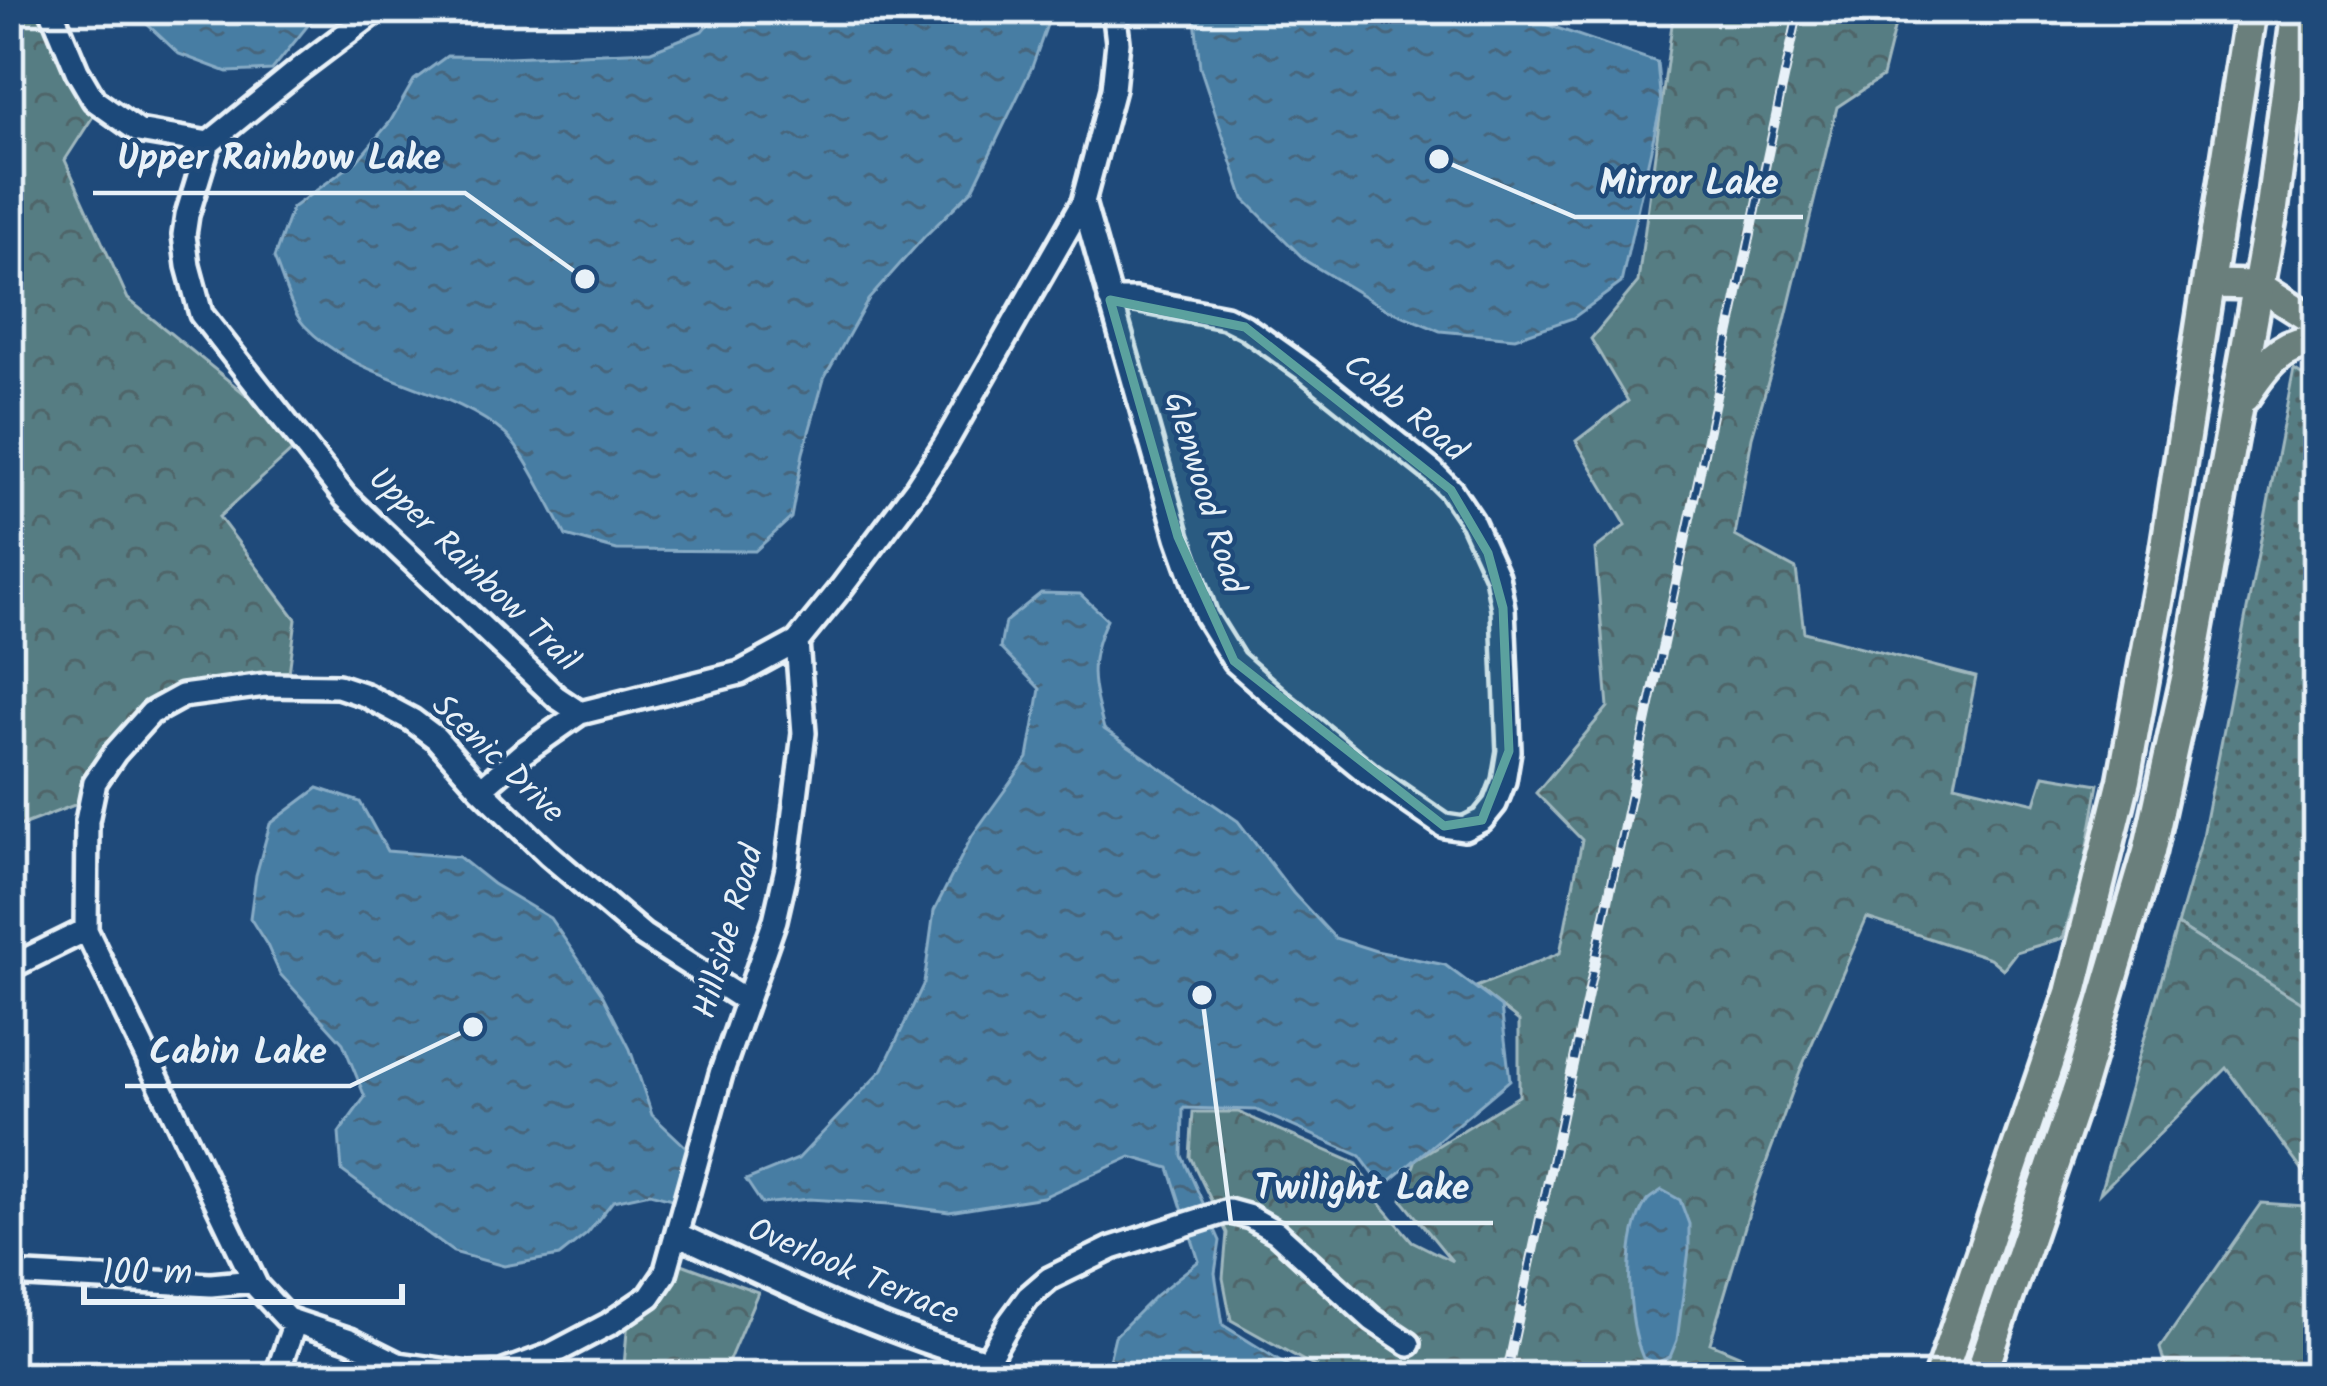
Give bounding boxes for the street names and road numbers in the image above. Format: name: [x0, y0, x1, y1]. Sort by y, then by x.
street label: Cobb Road: [1330, 341, 1479, 478]
street label: Glenwood Road: [1147, 385, 1259, 602]
street label: Upper Rainbow Trail: [355, 455, 591, 687]
street label: Scenic Drive: [418, 682, 576, 838]
street label: Hillside Road: [680, 837, 781, 1025]
street label: Overlook Terrace: [739, 1204, 968, 1342]

